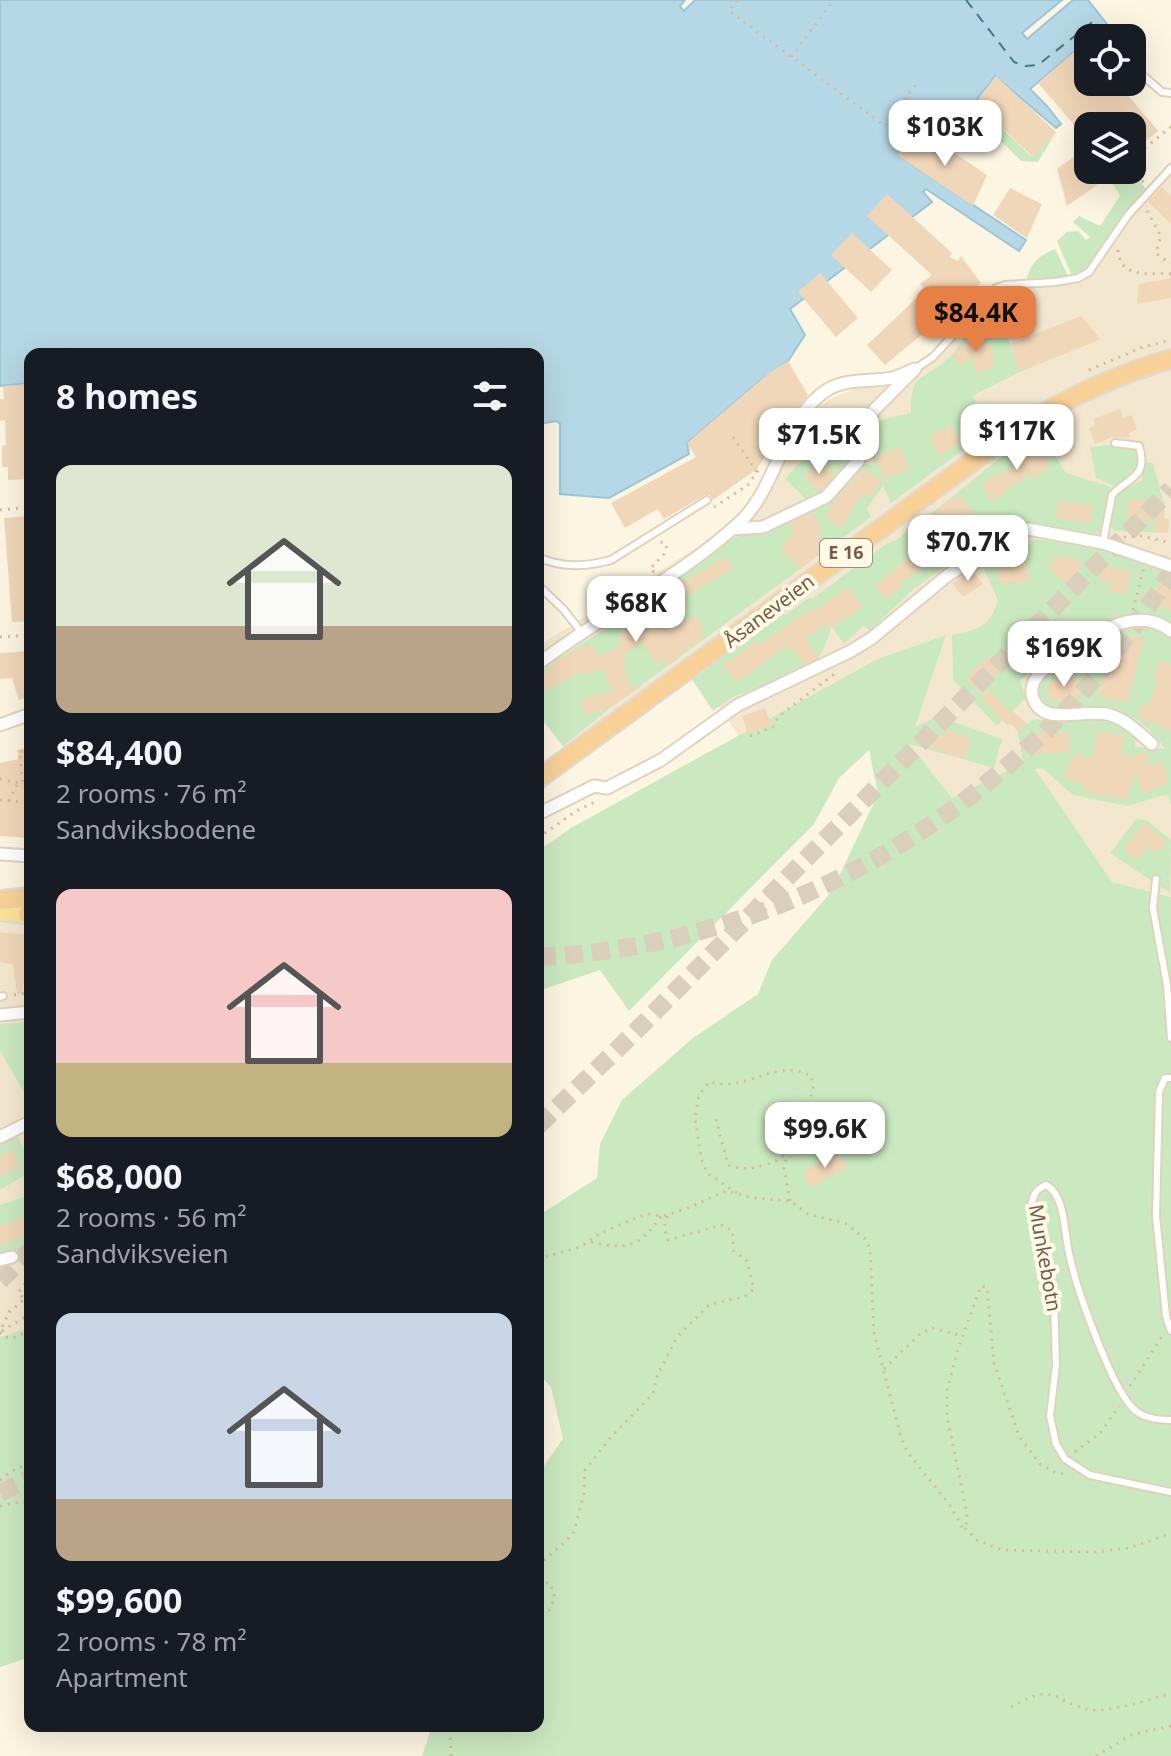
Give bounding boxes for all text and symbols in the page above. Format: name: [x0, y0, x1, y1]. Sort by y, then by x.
map controls: [1074, 24, 1146, 184]
button: locate: [1074, 24, 1146, 96]
pin: $103K: [889, 100, 1001, 168]
text: $103K: [907, 108, 983, 144]
button: layers: [1074, 112, 1146, 184]
pin: $84.4K: [911, 286, 1041, 354]
text: $84.4K: [934, 294, 1018, 330]
text: 8 homes: [56, 373, 198, 419]
icon: filters: [468, 374, 512, 418]
pin: $117K: [961, 404, 1073, 472]
pin: $71.5K: [754, 408, 884, 476]
text: $117K: [979, 412, 1055, 448]
text: $71.5K: [777, 416, 861, 452]
pin: $70.7K: [903, 515, 1033, 583]
icon: home: [212, 517, 356, 661]
text: $70.7K: [926, 523, 1010, 559]
road number: E 16: [820, 539, 872, 567]
street label: Åsaneveien: [718, 568, 820, 654]
pin: $68K: [589, 576, 683, 644]
text: $68K: [605, 584, 667, 620]
pin: $169K: [1008, 621, 1120, 689]
text: $169K: [1026, 629, 1102, 665]
text: $84,400: [56, 729, 182, 775]
text: 2 rooms · 76 m²: [56, 775, 246, 811]
text: Sandviksbodene: [56, 811, 256, 847]
icon: home: [212, 941, 356, 1085]
pin: $99.6K: [760, 1102, 890, 1170]
text: $99.6K: [783, 1110, 867, 1146]
text: $68,000: [56, 1153, 182, 1199]
text: 2 rooms · 56 m²: [56, 1199, 246, 1235]
street label: Munkebotn: [1023, 1202, 1068, 1314]
text: Sandviksveien: [56, 1235, 228, 1271]
icon: home: [212, 1365, 356, 1509]
text: $99,600: [56, 1577, 182, 1623]
text: 2 rooms · 78 m²: [56, 1623, 246, 1659]
text: Apartment: [56, 1659, 188, 1695]

